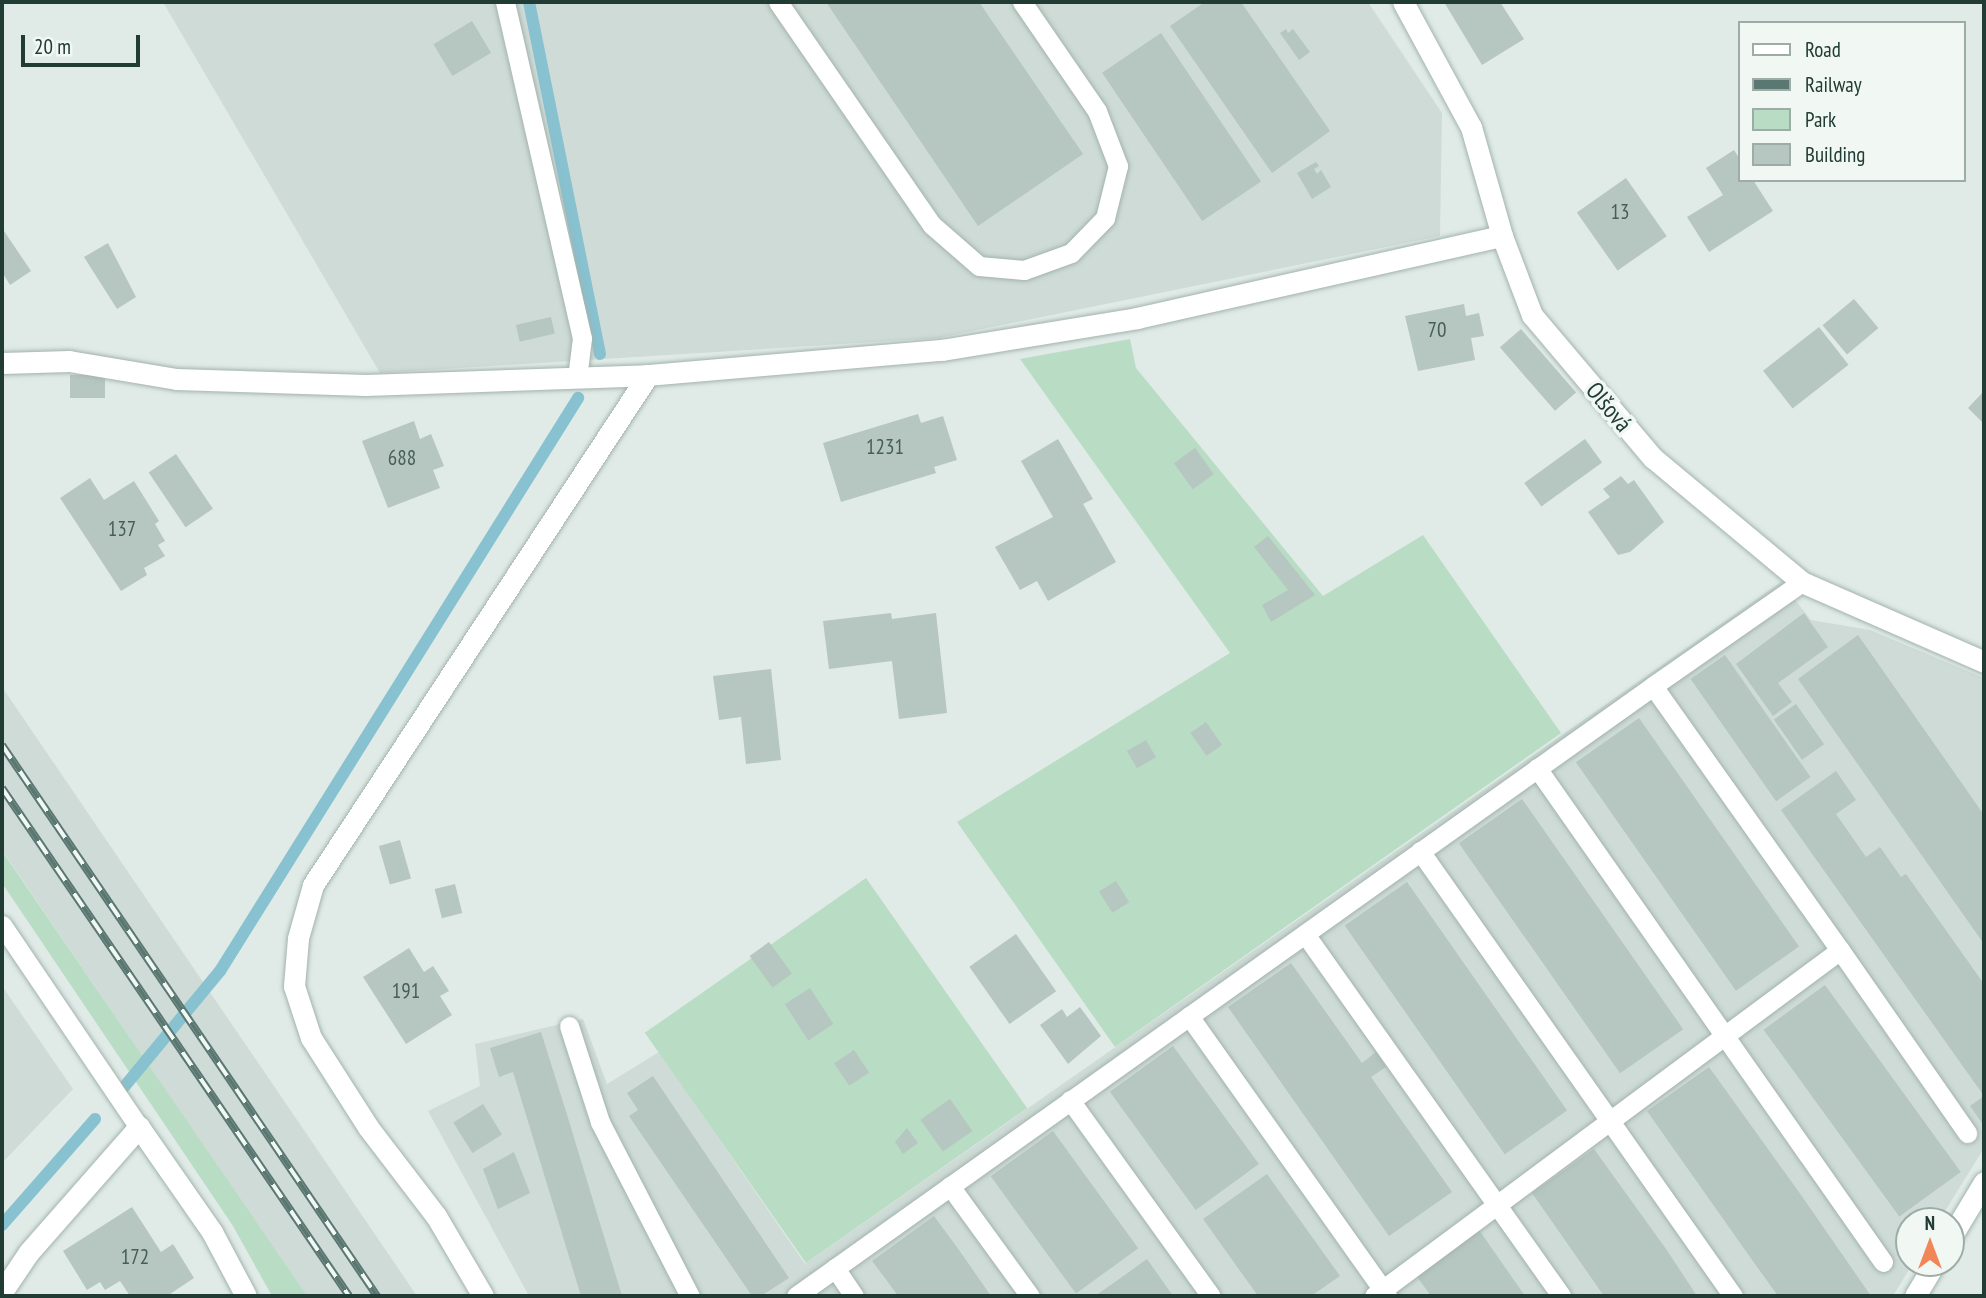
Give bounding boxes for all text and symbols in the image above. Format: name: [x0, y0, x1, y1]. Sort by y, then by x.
scale bar: [24, 21, 144, 65]
legend: [1738, 21, 1965, 182]
text: 20 m: [34, 33, 71, 60]
text: Road: [1805, 36, 1841, 63]
text: Railway: [1805, 71, 1862, 98]
text: Park: [1805, 106, 1836, 133]
text: Building: [1805, 141, 1865, 168]
house number: 13: [1611, 199, 1629, 225]
house number: 70: [1428, 317, 1446, 343]
street label: Olšová: [1580, 376, 1638, 438]
house number: 1231: [866, 434, 904, 460]
house number: 688: [388, 445, 416, 471]
house number: 137: [108, 516, 136, 542]
house number: 191: [392, 978, 420, 1004]
north arrow: [1895, 1207, 1965, 1277]
text: N: [1925, 1211, 1935, 1235]
house number: 172: [121, 1244, 149, 1270]

